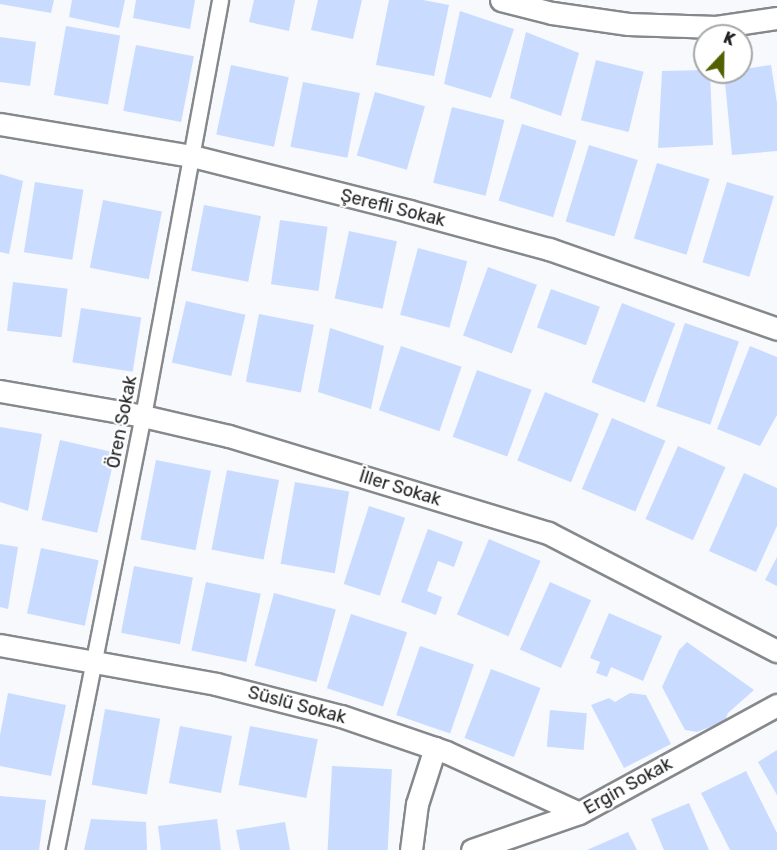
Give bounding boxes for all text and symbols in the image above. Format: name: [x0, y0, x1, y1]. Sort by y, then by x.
north arrow: [693, 24, 753, 84]
text: K: [721, 28, 738, 49]
street label: Şerefli Sokak: [338, 185, 448, 231]
street label: Ören Sokak: [102, 374, 142, 470]
street label: İller Sokak: [356, 465, 444, 511]
street label: Süslü Sokak: [246, 682, 348, 728]
street label: Ergin Sokak: [580, 753, 676, 819]

